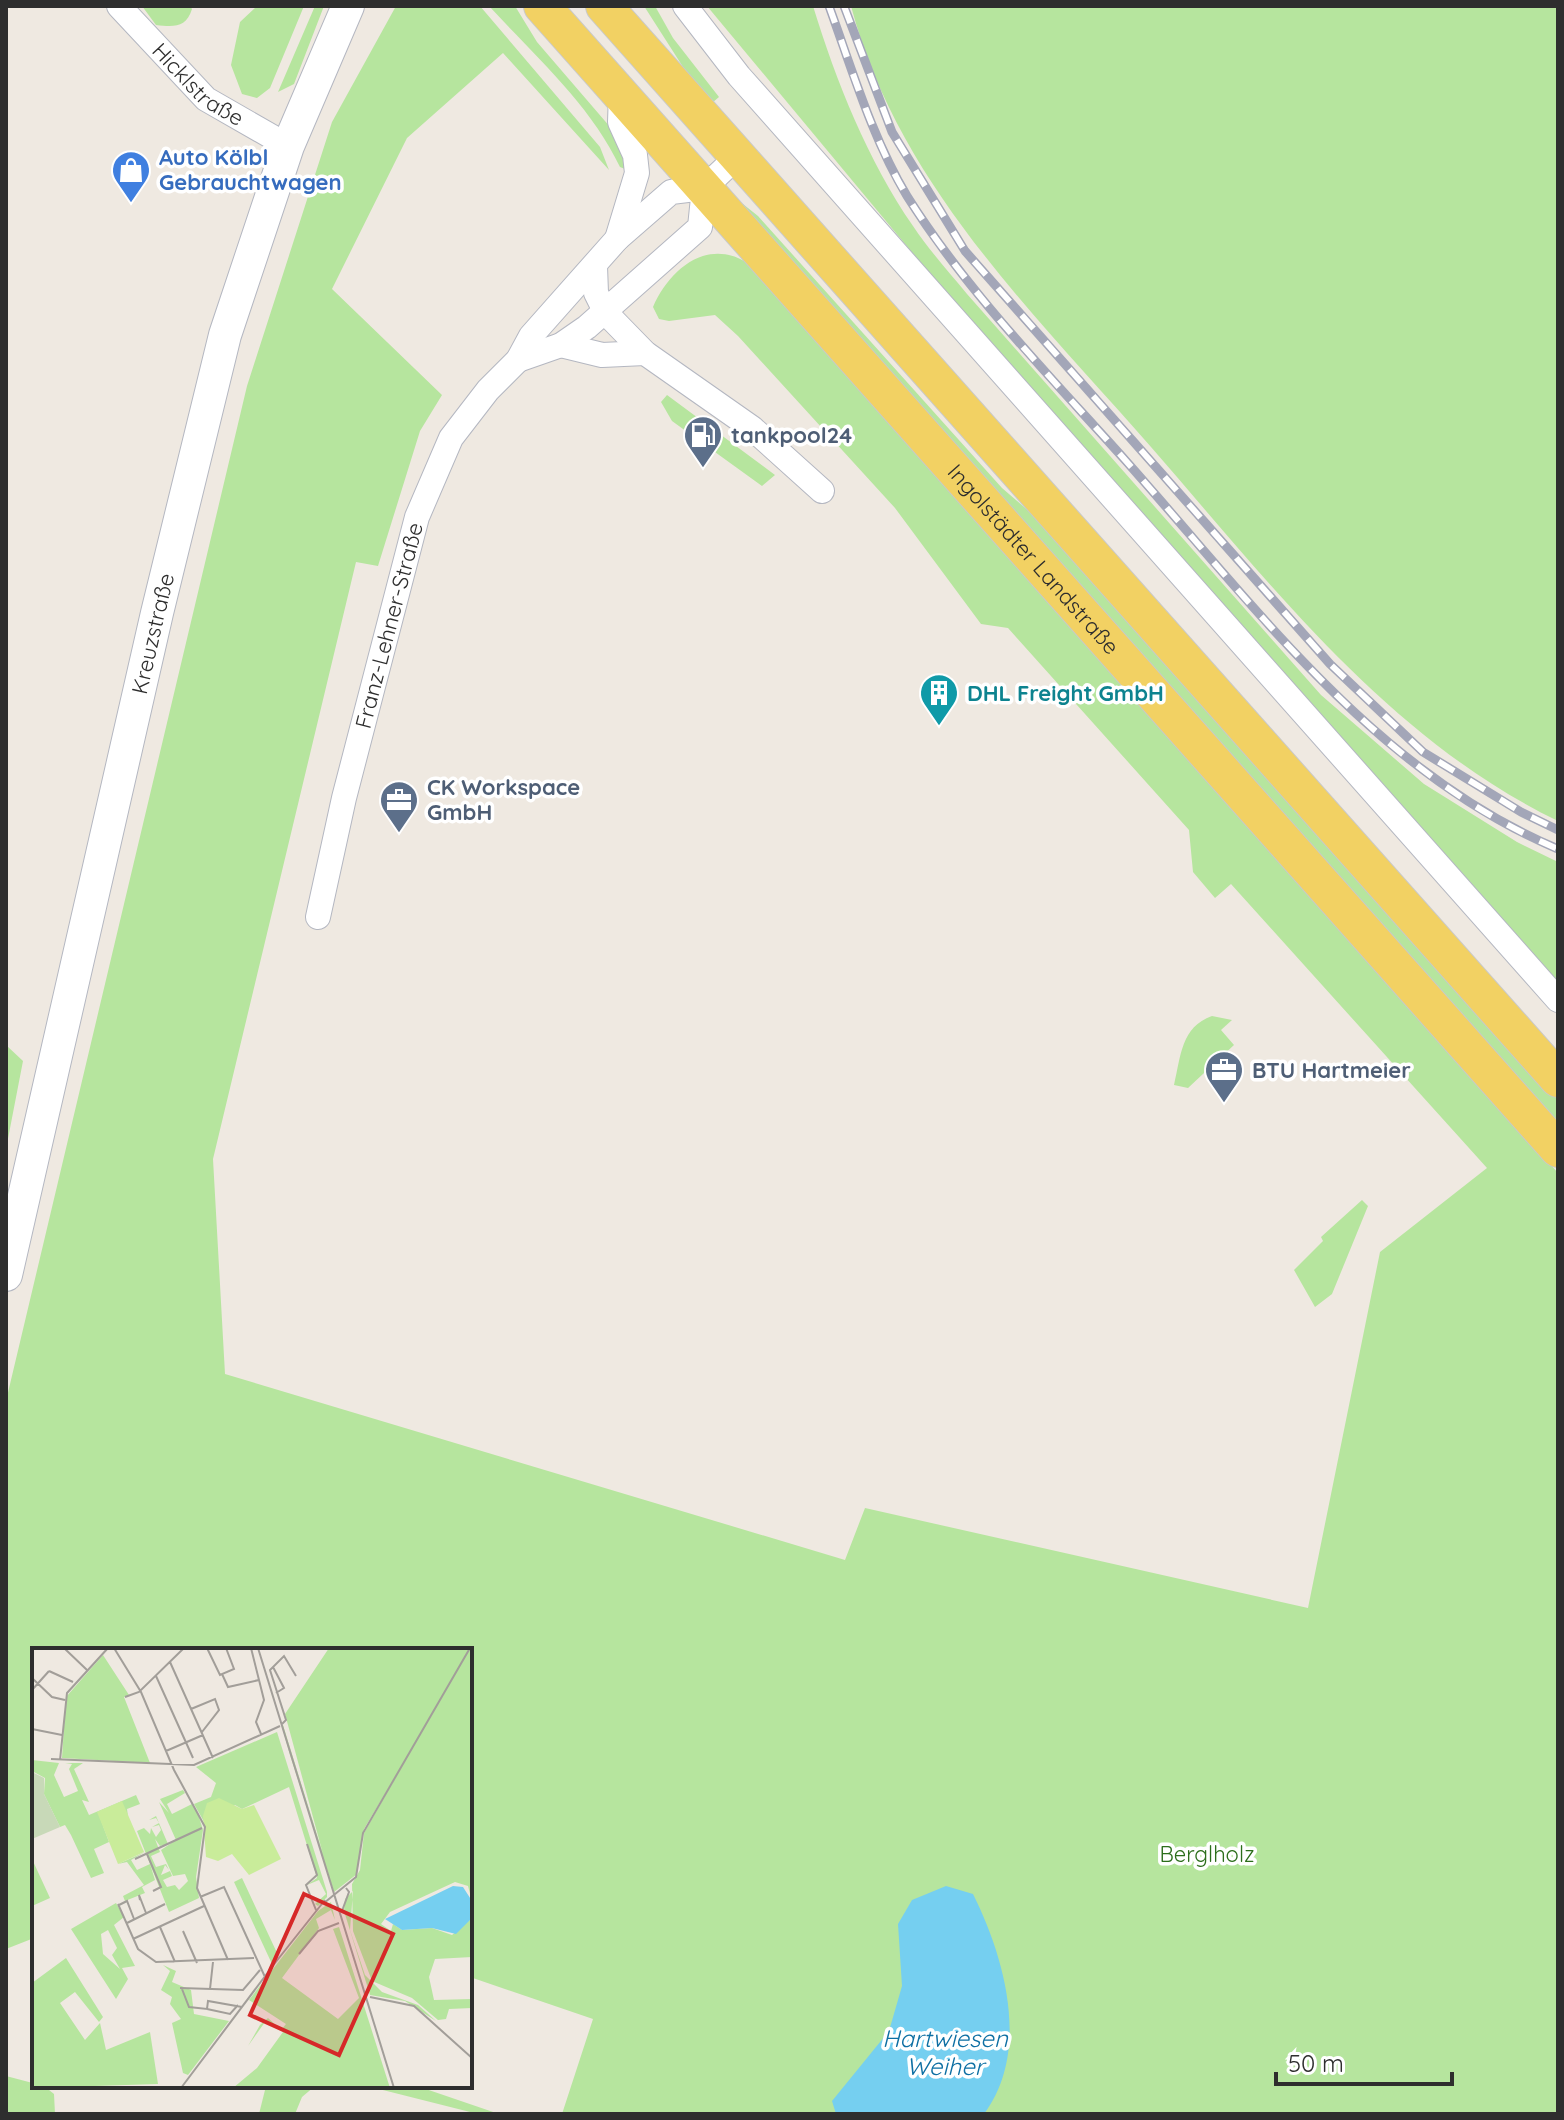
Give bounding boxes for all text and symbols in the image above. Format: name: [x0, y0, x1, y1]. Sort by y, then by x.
street label: Hicklstraße: [146, 37, 249, 132]
place label: Auto Kölbl Gebrauchtwagen: [159, 143, 342, 196]
shop icon: Auto Kölbl Gebrauchtwagen: [110, 149, 152, 204]
fuel station icon: tankpool24: [682, 414, 724, 469]
place label: tankpool24: [731, 421, 852, 449]
street label: Ingolstädter Landstraße: [942, 458, 1125, 660]
street label: Franz-Lehner-Straße: [349, 520, 429, 732]
street label: Kreuzstraße: [125, 570, 180, 697]
building icon: DHL Freight GmbH: [918, 672, 960, 727]
place label: DHL Freight GmbH: [967, 679, 1164, 707]
place label: CK Workspace GmbH: [427, 773, 580, 826]
office icon: CK Workspace GmbH: [378, 779, 420, 834]
office icon: BTU Hartmeier: [1203, 1049, 1245, 1104]
place label: BTU Hartmeier: [1252, 1056, 1411, 1084]
inset map: [32, 1648, 472, 2088]
park label: Berglholz: [1159, 1840, 1255, 1868]
water label: Hartwiesen Weiher: [882, 2023, 1009, 2081]
scale bar: [1276, 2036, 1452, 2086]
text: 50 m: [1288, 2048, 1344, 2078]

